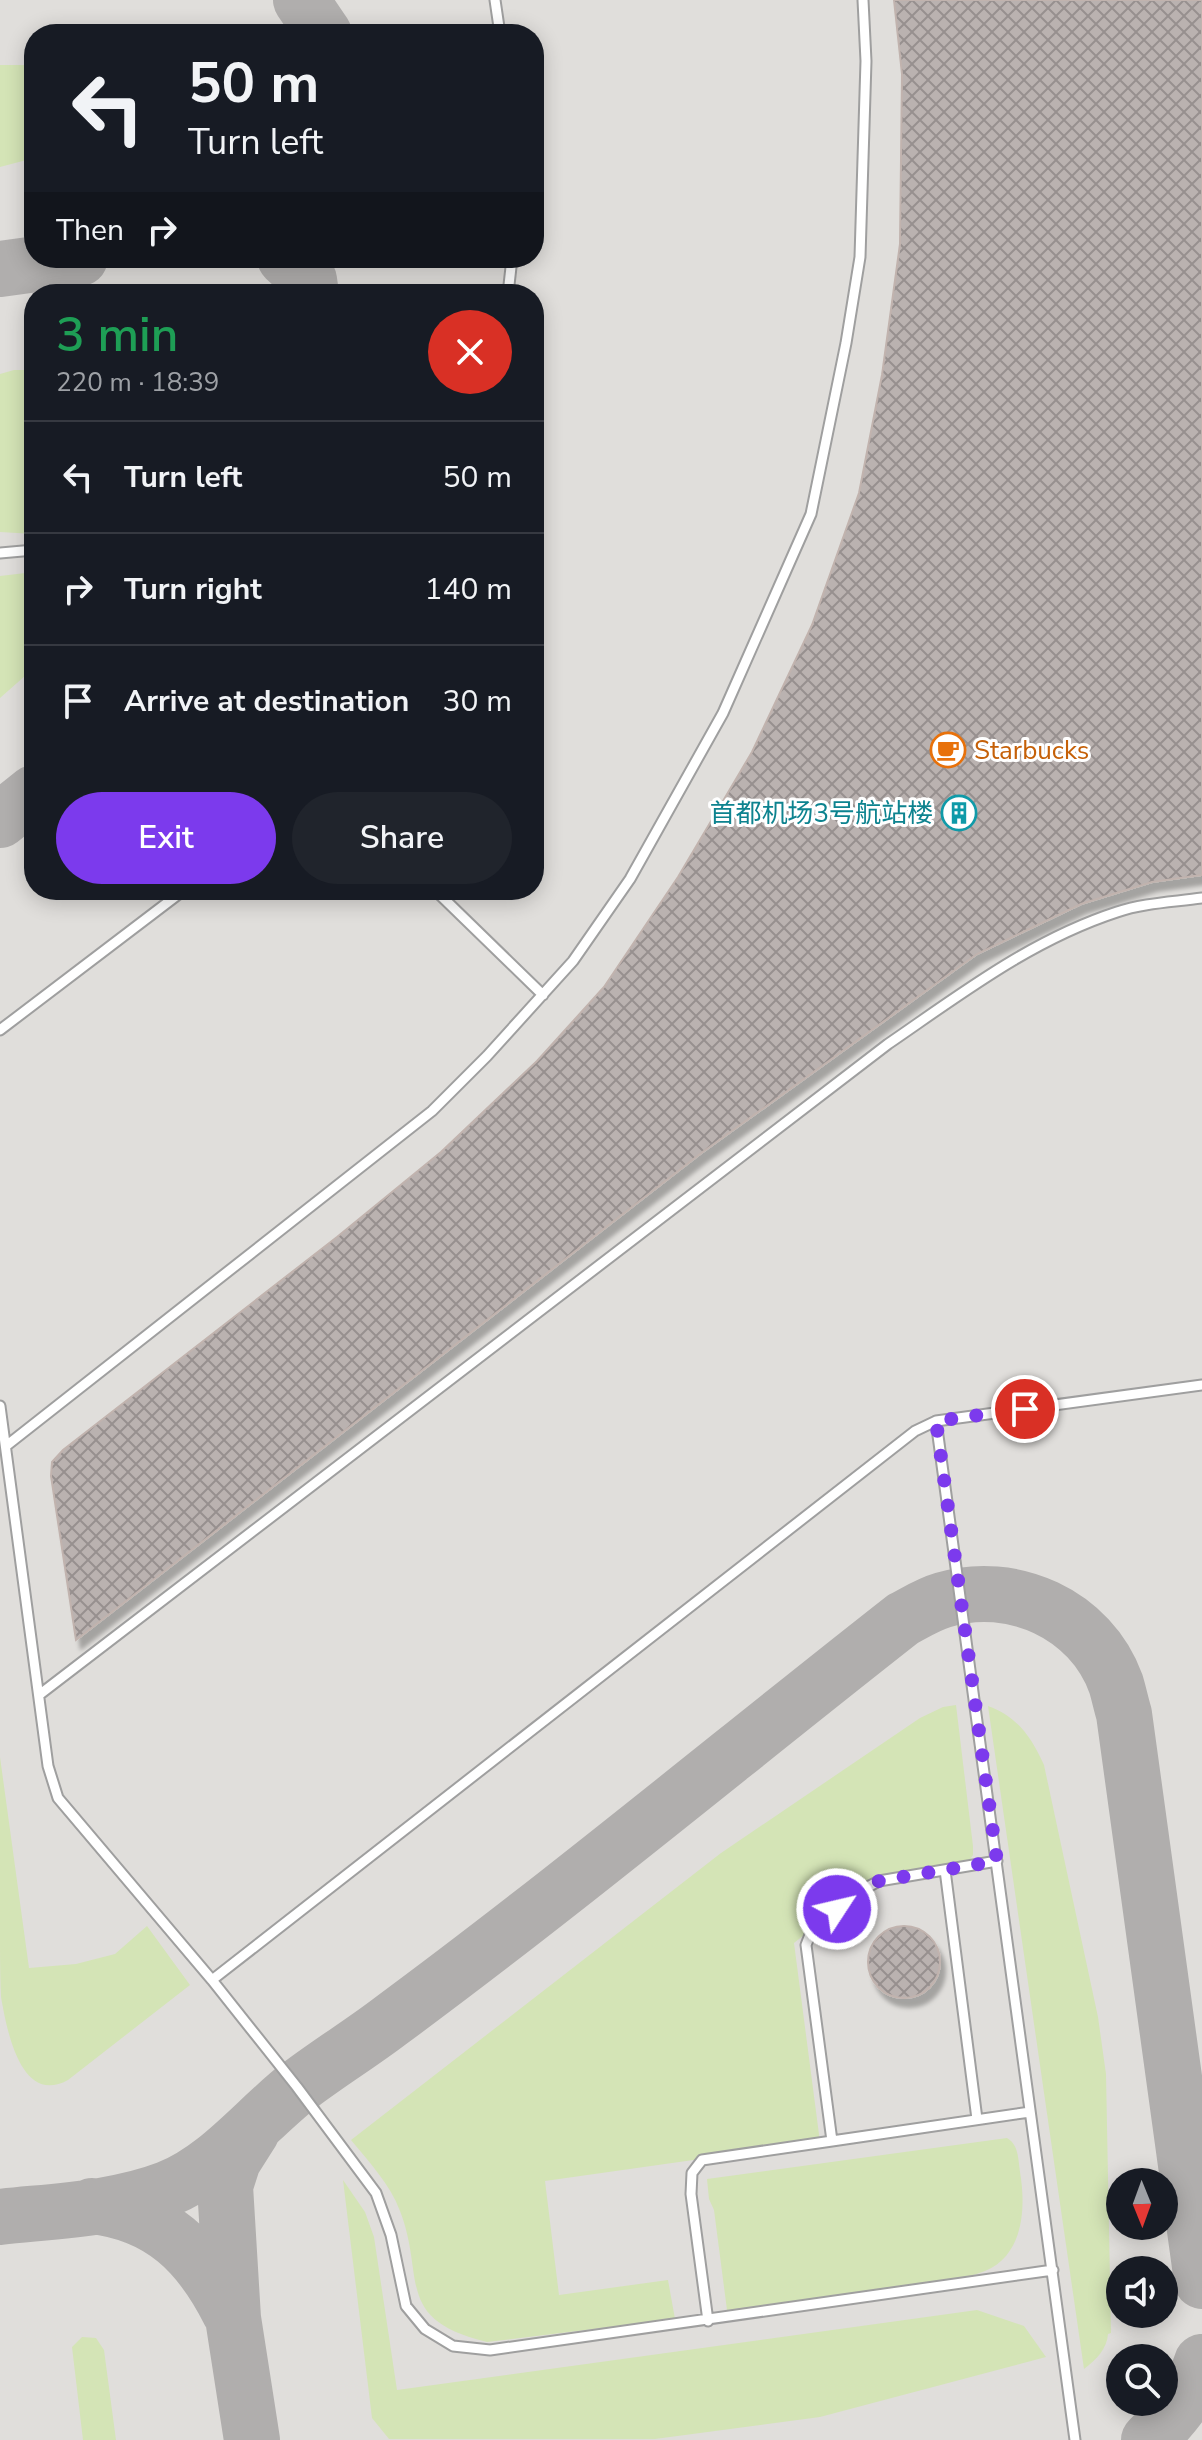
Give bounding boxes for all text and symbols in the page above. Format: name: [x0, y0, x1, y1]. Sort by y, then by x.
text: 50 m: [188, 45, 319, 122]
icon: left: [56, 56, 160, 160]
text: Turn left: [188, 118, 323, 167]
icon: right: [140, 208, 184, 252]
text: Then: [56, 210, 124, 251]
text: 3 min: [56, 302, 178, 368]
button: close: [428, 310, 512, 394]
text: 220 m · 18:39: [56, 365, 219, 400]
icon: left: [56, 455, 100, 499]
text: Turn left: [124, 457, 242, 498]
text: 50 m: [443, 457, 512, 498]
icon: right: [56, 567, 100, 611]
text: Turn right: [124, 569, 262, 610]
text: 140 m: [425, 569, 512, 610]
icon: arrive: [56, 679, 100, 723]
text: Arrive at destination: [124, 681, 409, 722]
text: 30 m: [443, 681, 512, 722]
cafe icon: Starbucks: [929, 731, 967, 769]
place label: Starbucks: [974, 733, 1089, 768]
button: Exit: [56, 792, 276, 884]
button: Share: [292, 792, 512, 884]
building icon: 首都机场3号航站楼: [940, 794, 978, 832]
place label: 首都机场3号航站楼: [709, 796, 933, 831]
pin: [991, 1375, 1059, 1443]
icon: arrive: [1003, 1387, 1047, 1431]
position arrow: [795, 1867, 879, 1951]
north arrow: [1106, 2168, 1178, 2240]
map controls: [1106, 2168, 1178, 2416]
button: sound: [1106, 2256, 1178, 2328]
button: search: [1106, 2344, 1178, 2416]

